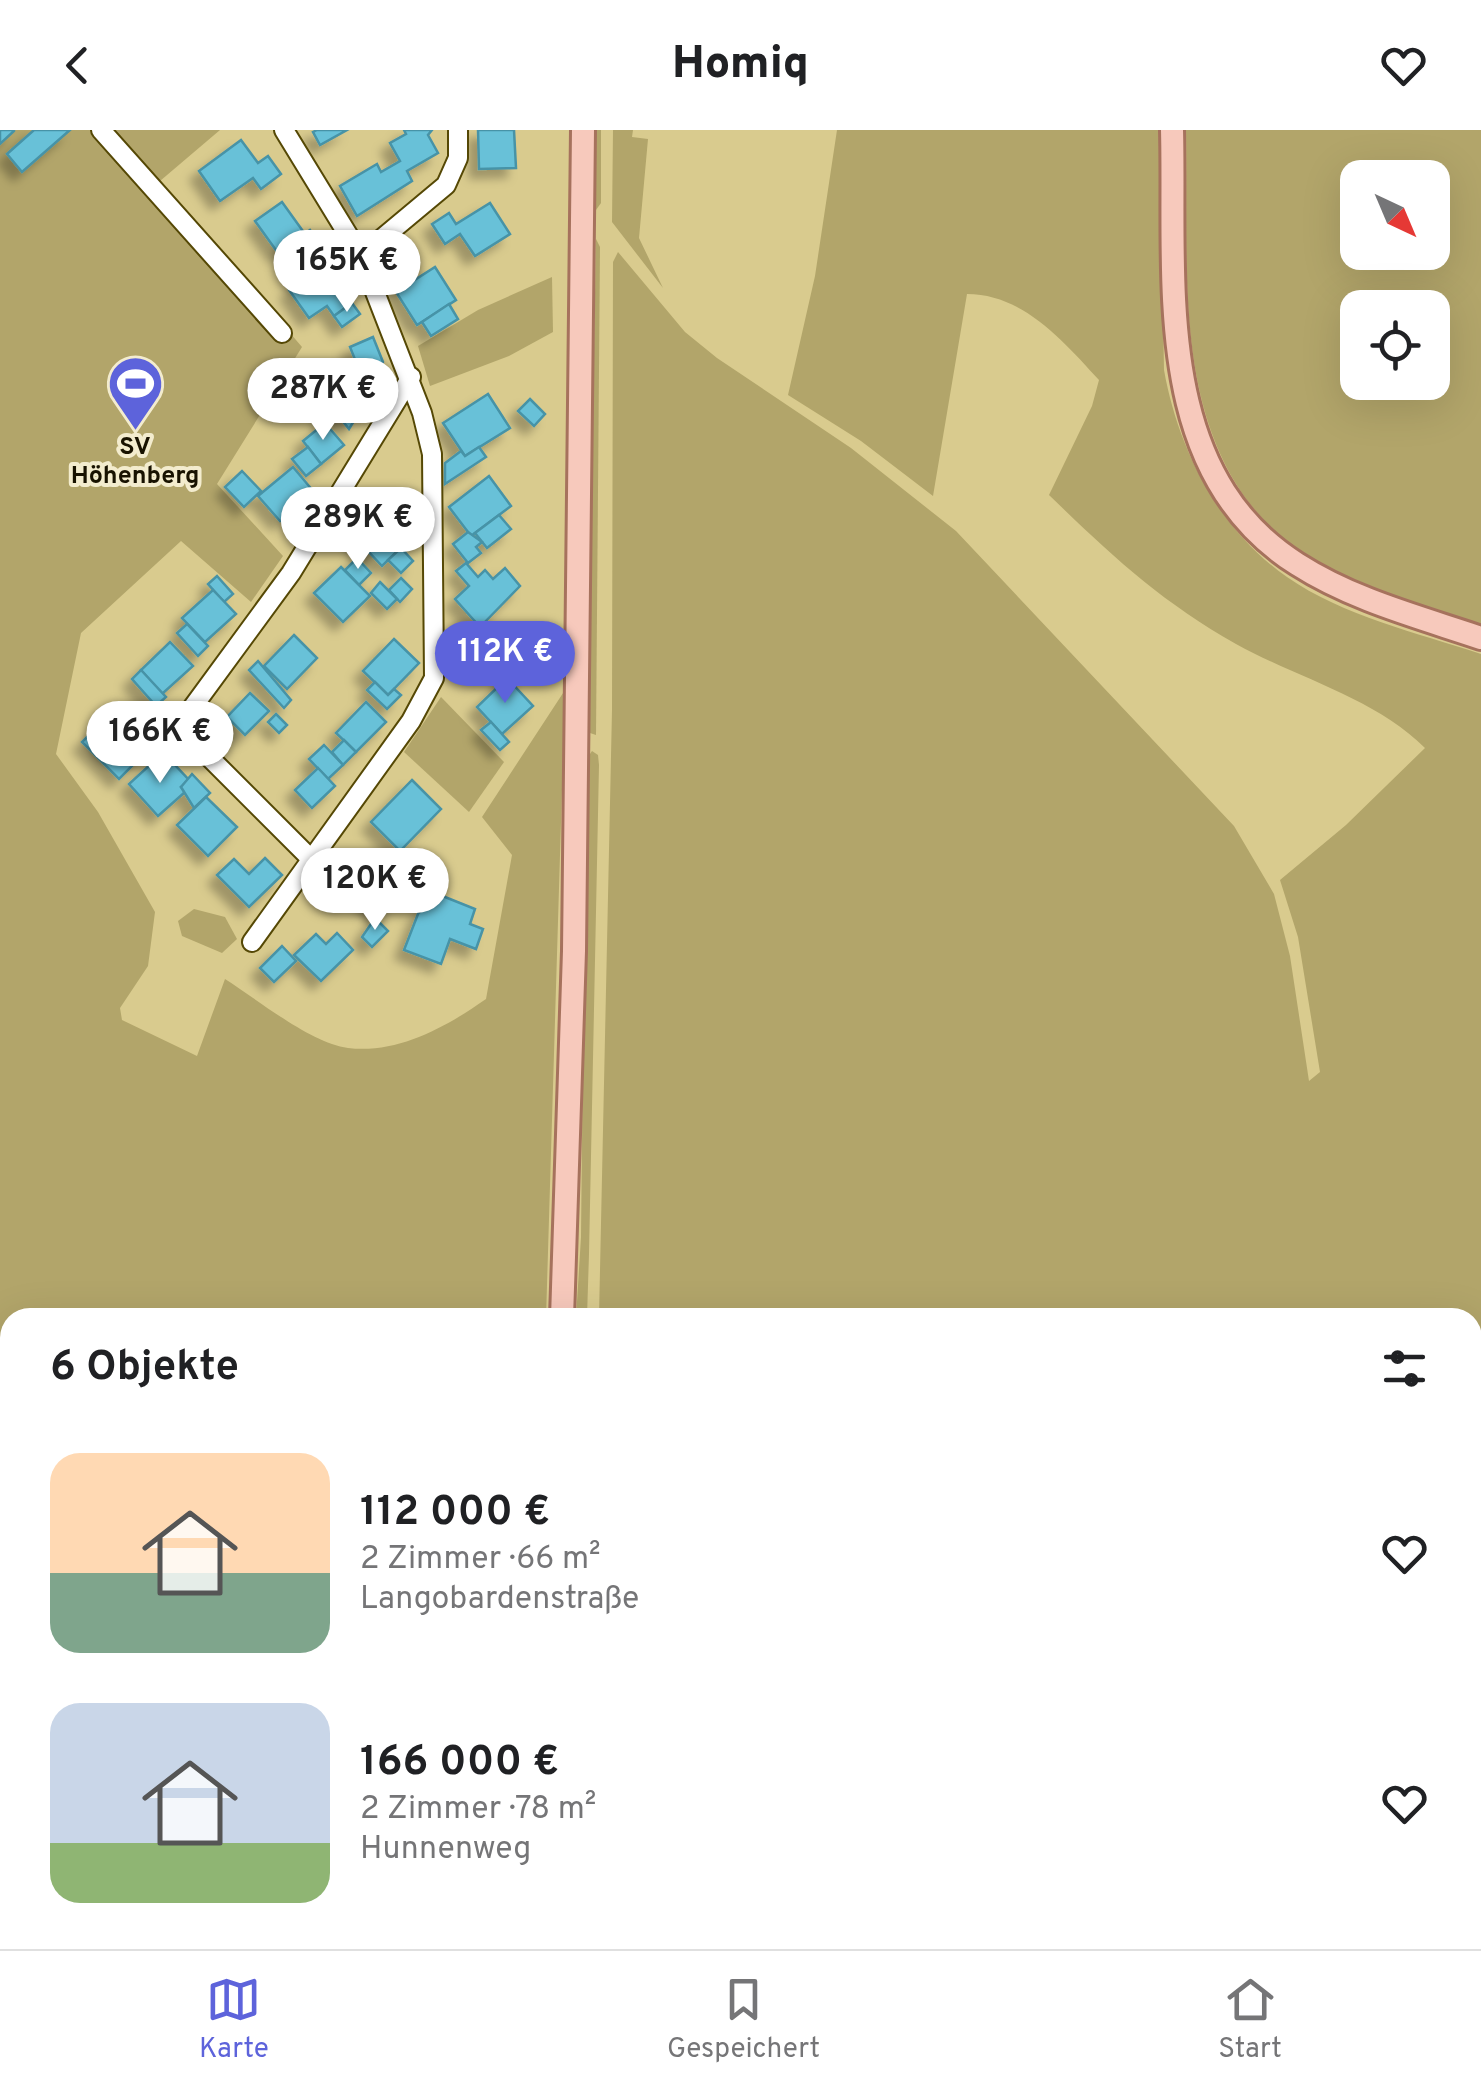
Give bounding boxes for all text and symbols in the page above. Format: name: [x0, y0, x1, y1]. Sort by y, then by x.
text: Homiq: [672, 37, 809, 94]
icon: back: [50, 38, 105, 93]
icon: heart: [1376, 38, 1431, 93]
north arrow: [1340, 160, 1450, 270]
map controls: [1340, 160, 1450, 400]
pin: 165K €: [266, 230, 428, 315]
text: 165K €: [296, 242, 399, 282]
button: locate: [1340, 290, 1450, 400]
sports icon: SV Höhenberg: [105, 353, 165, 432]
pin: 287K €: [242, 358, 404, 443]
text: 287K €: [269, 370, 377, 410]
place label: SV Höhenberg: [71, 432, 199, 493]
pin: 289K €: [277, 487, 439, 572]
text: 289K €: [303, 499, 413, 539]
pin: 112K €: [424, 621, 586, 706]
text: 112K €: [457, 633, 553, 673]
pin: 166K €: [79, 701, 241, 786]
text: 166K €: [108, 713, 212, 753]
pin: 120K €: [294, 848, 456, 933]
text: 120K €: [323, 860, 427, 900]
icon: filters: [1377, 1341, 1432, 1396]
text: 6 Objekte: [50, 1342, 239, 1395]
text: 112 000 €: [360, 1487, 550, 1540]
icon: home: [130, 1493, 250, 1613]
icon: heart: [1377, 1526, 1432, 1581]
text: 2 Zimmer · 66 m²: [360, 1540, 601, 1580]
text: Langobardenstraße: [360, 1580, 639, 1620]
text: 166 000 €: [360, 1737, 559, 1790]
icon: home: [130, 1743, 250, 1863]
icon: heart: [1377, 1776, 1432, 1831]
text: 2 Zimmer · 78 m²: [360, 1790, 596, 1830]
text: Hunnenweg: [360, 1830, 531, 1870]
tab: Karte: [199, 1972, 269, 2068]
tab: Gespeichert: [667, 1972, 820, 2068]
tab: Start: [1218, 1972, 1282, 2068]

